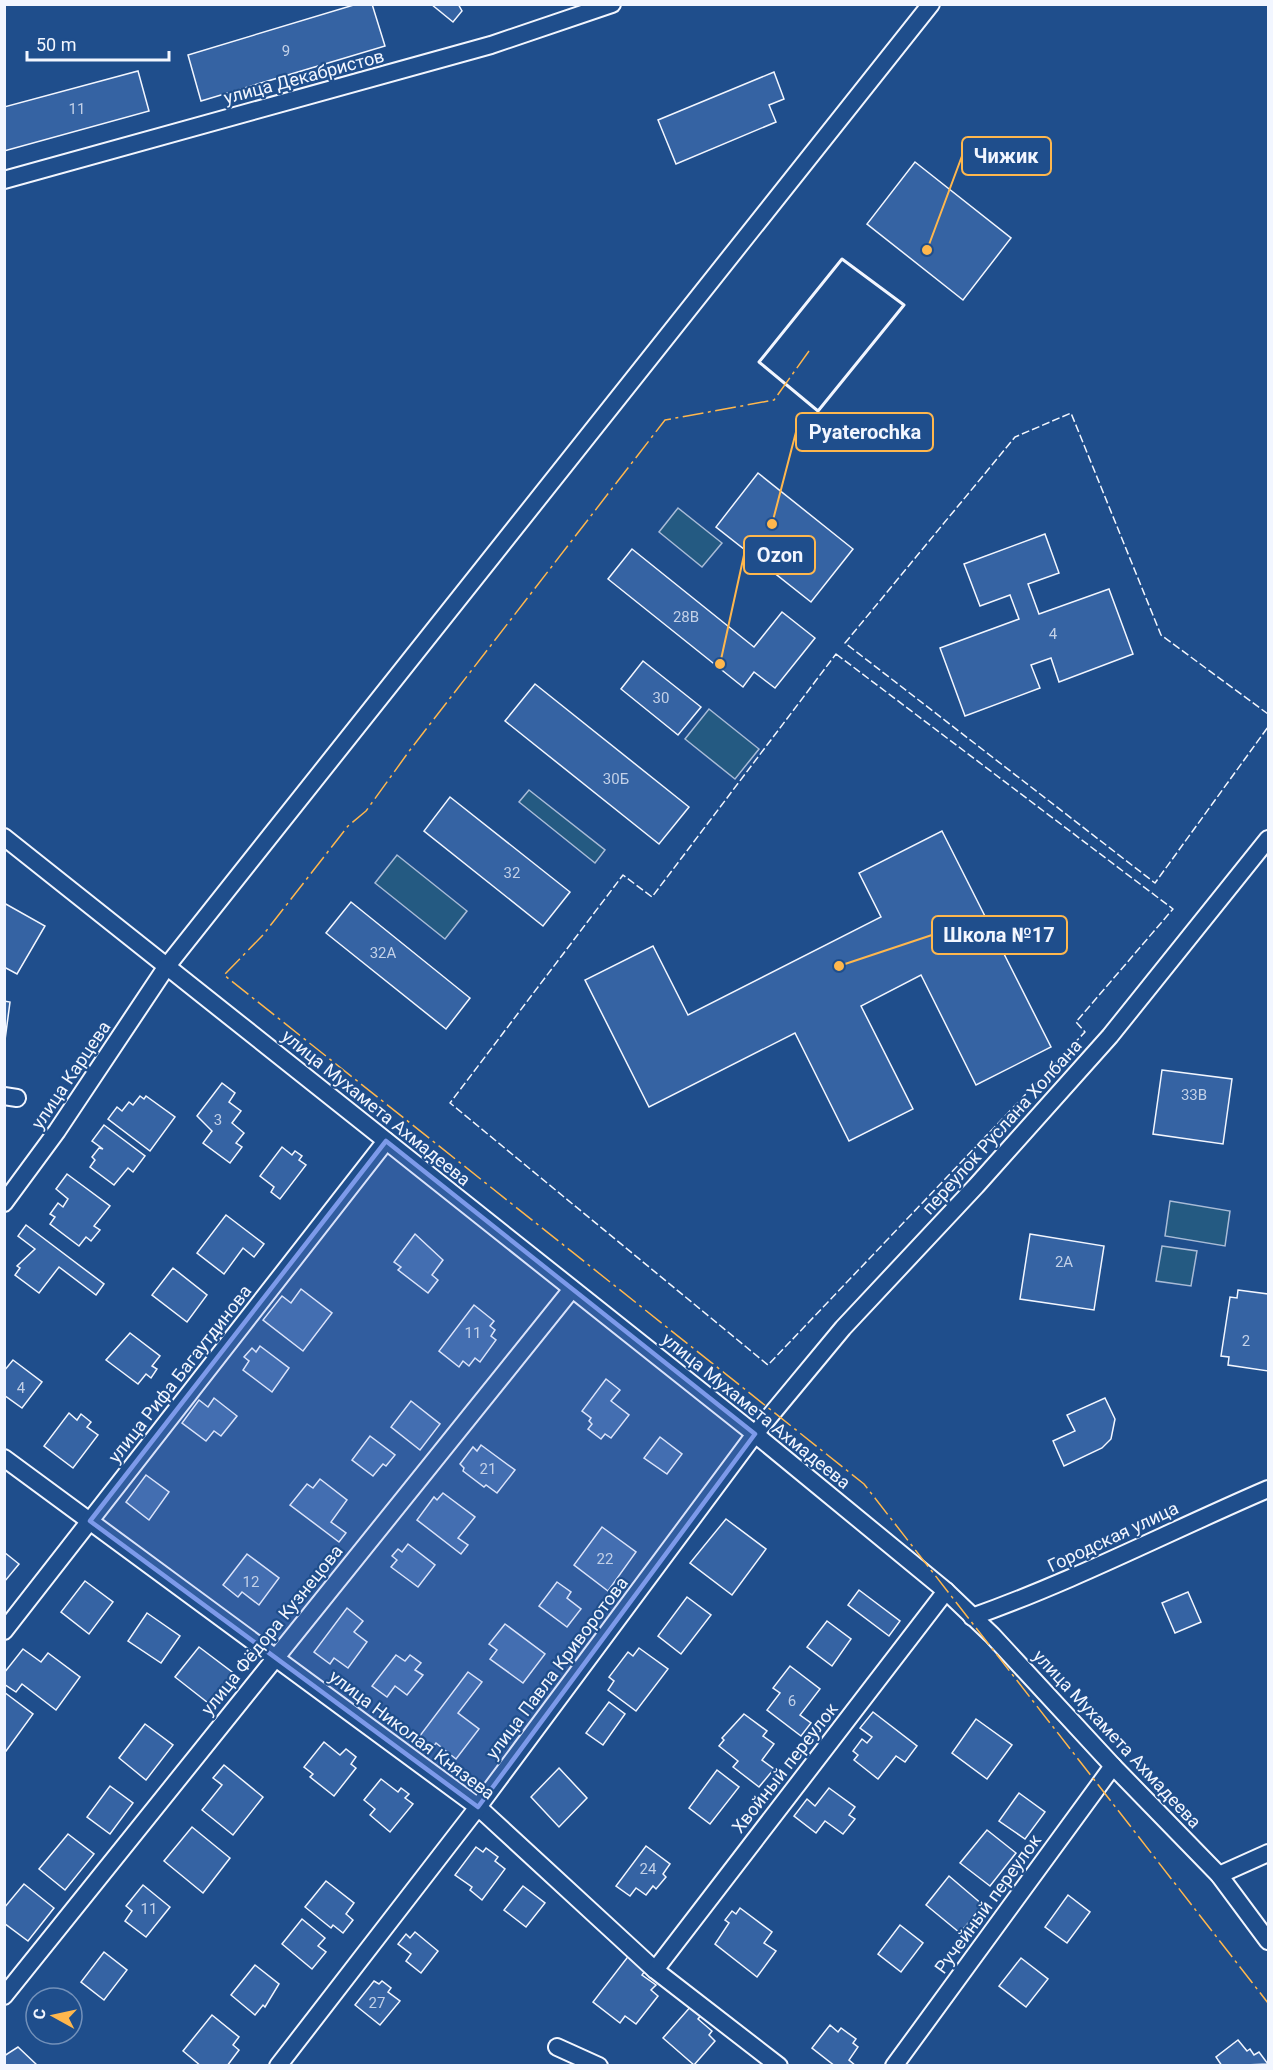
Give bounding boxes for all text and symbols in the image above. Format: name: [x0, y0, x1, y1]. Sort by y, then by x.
scale bar: [27, 24, 170, 62]
text: 50 m: [36, 34, 76, 55]
house number: 9: [282, 42, 290, 60]
street label: улица Декабристов: [221, 45, 386, 108]
house number: 11: [69, 100, 85, 118]
callout: Чижик: [962, 137, 1051, 175]
text: Чижик: [974, 144, 1039, 168]
callout: Pyaterochka: [796, 413, 933, 451]
text: Pyaterochka: [809, 420, 922, 444]
callout: Ozon: [744, 536, 815, 574]
text: Ozon: [757, 543, 803, 567]
house number: 28В: [673, 608, 699, 626]
house number: 4: [1049, 625, 1058, 643]
house number: 30: [653, 689, 669, 707]
house number: 30Б: [603, 770, 629, 788]
house number: 32: [504, 864, 520, 882]
callout: Школа №17: [932, 916, 1067, 954]
text: Школа №17: [943, 923, 1055, 947]
house number: 32А: [370, 944, 397, 962]
street label: улица Карцева: [27, 1017, 114, 1133]
street label: улица Мухамета Ахмадеева: [278, 1025, 475, 1190]
street label: переулок Руслана Холбана: [917, 1035, 1086, 1218]
house number: 33В: [1181, 1086, 1207, 1104]
house number: 3: [214, 1111, 222, 1129]
house number: 2А: [1055, 1253, 1073, 1271]
street label: улица Рифа Багаутдинова: [104, 1281, 256, 1467]
house number: 11: [465, 1324, 481, 1342]
street label: улица Мухамета Ахмадеева: [658, 1328, 855, 1493]
house number: 2: [1242, 1332, 1250, 1350]
house number: 4: [17, 1379, 26, 1397]
house number: 21: [480, 1460, 496, 1478]
street label: Городская улица: [1044, 1497, 1182, 1576]
street label: улица Фёдора Кузнецова: [197, 1540, 347, 1719]
house number: 22: [597, 1550, 613, 1568]
street label: улица Павла Криворотова: [481, 1572, 632, 1763]
house number: 12: [243, 1573, 259, 1591]
street label: улица Мухамета Ахмадеева: [1029, 1645, 1206, 1832]
street label: улица Николая Князева: [325, 1666, 499, 1804]
house number: 6: [788, 1692, 796, 1710]
street label: Хвойный переулок: [727, 1698, 842, 1837]
street label: Ручейный переулок: [930, 1830, 1045, 1977]
house number: 24: [640, 1860, 657, 1878]
house number: 11: [141, 1900, 157, 1918]
north arrow: [24, 1986, 84, 2046]
house number: 27: [369, 1994, 385, 2012]
text: С: [30, 2007, 50, 2020]

